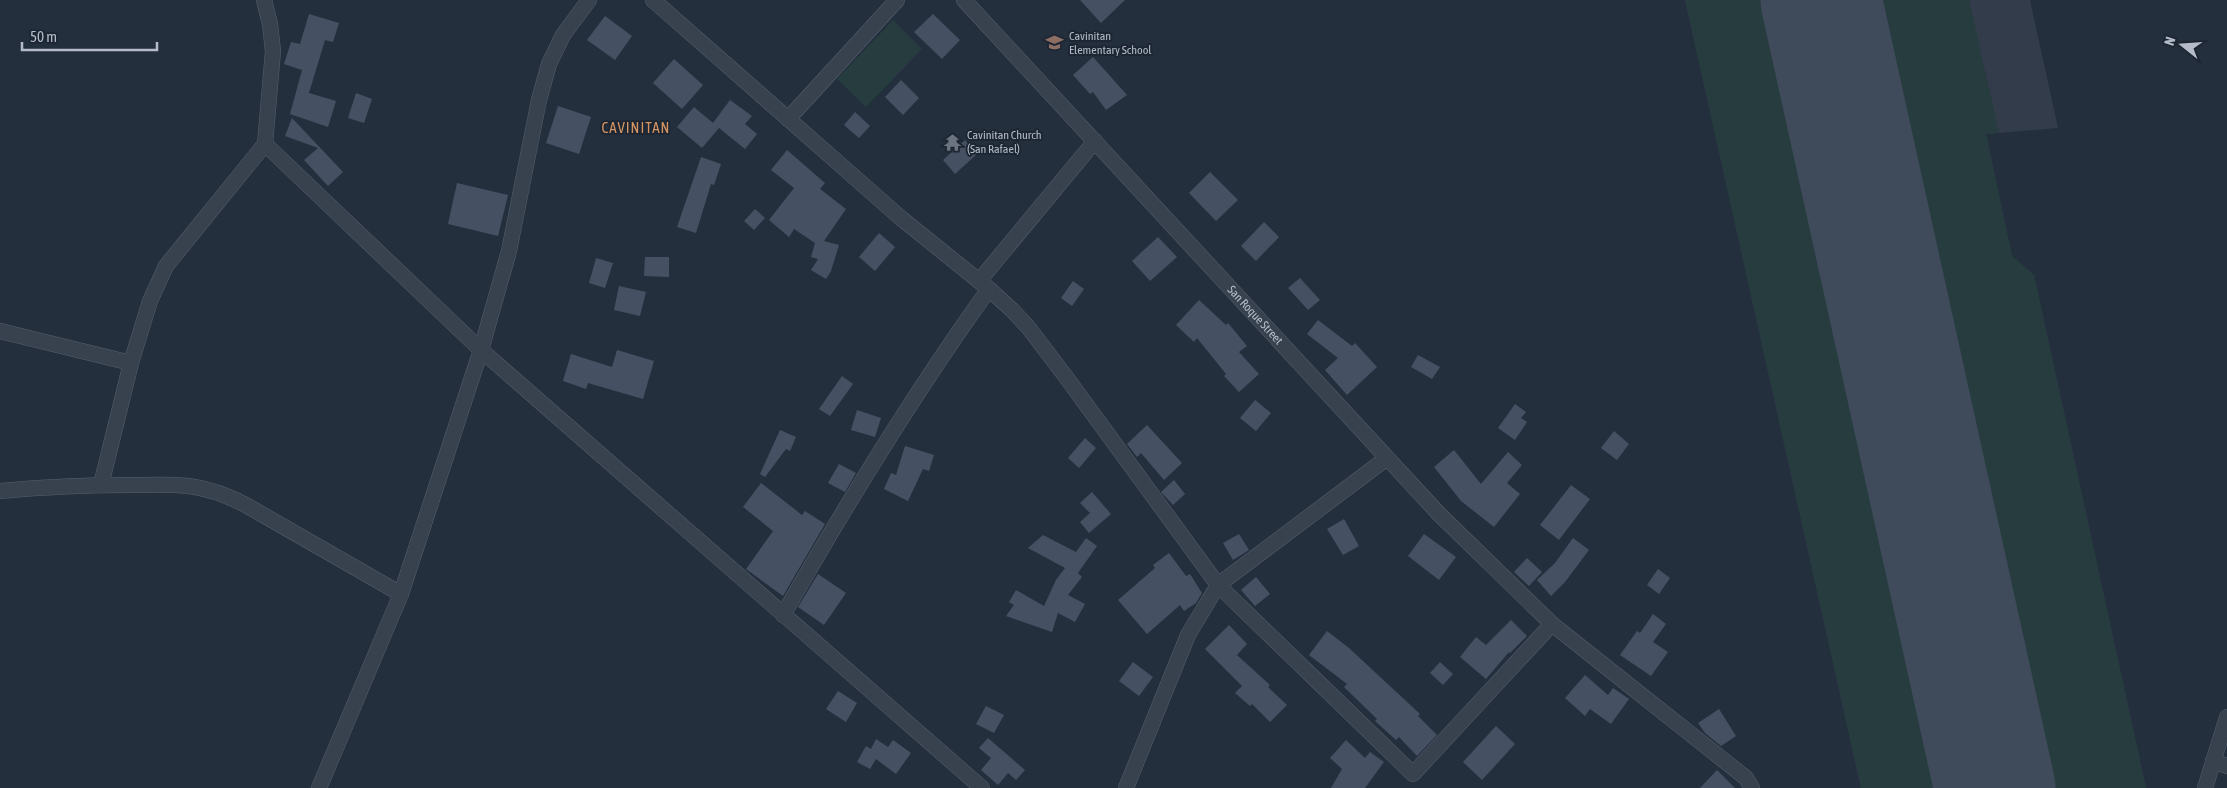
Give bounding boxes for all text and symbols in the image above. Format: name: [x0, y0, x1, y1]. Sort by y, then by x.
scale bar: [22, 20, 158, 52]
north arrow: [2157, 20, 2207, 70]
text: 50 m: [30, 28, 57, 45]
place label: Cavinitan Elementary School: [1069, 29, 1152, 57]
school or university icon: Cavinitan Elementary School: [1045, 33, 1065, 53]
text: N: [2161, 35, 2178, 47]
district label: CAVINITAN: [602, 119, 670, 136]
place label: Cavinitan Church (San Rafael): [967, 128, 1042, 156]
temple icon: Cavinitan Church (San Rafael): [943, 132, 963, 152]
street label: San Roque Street: [1225, 283, 1286, 348]

